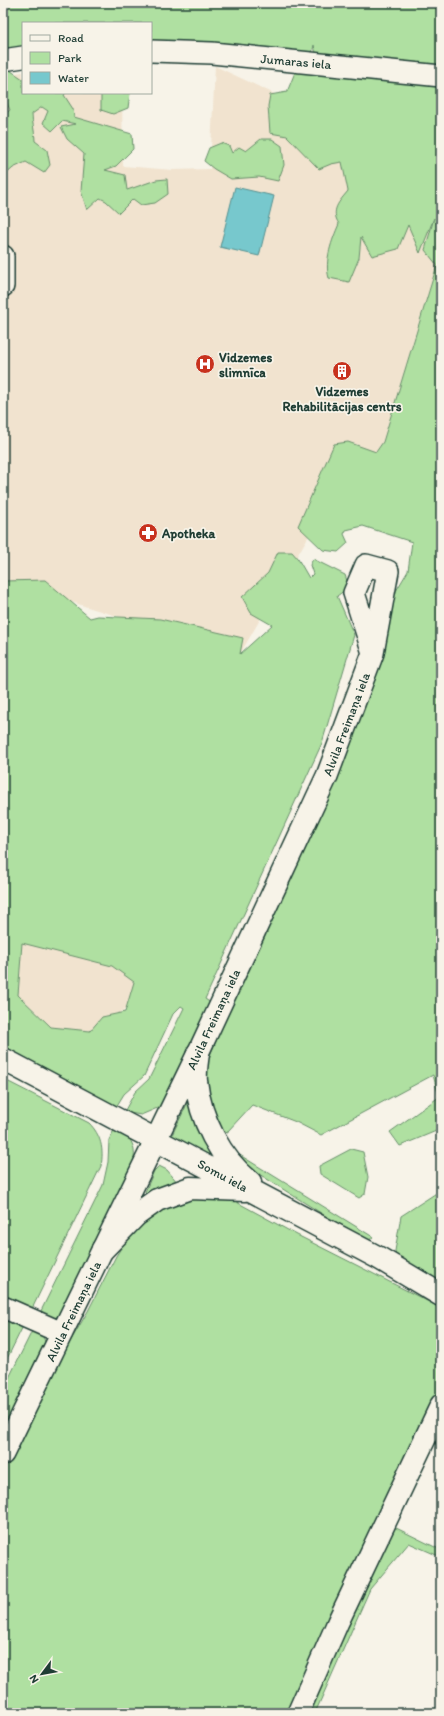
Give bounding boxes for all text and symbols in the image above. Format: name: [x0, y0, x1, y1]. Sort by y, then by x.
legend: [22, 22, 152, 94]
text: Road: [58, 31, 84, 45]
text: Park: [58, 51, 82, 65]
street label: Jumaras iela: [260, 51, 332, 72]
text: Water: [58, 71, 89, 85]
place label: Vidzemes slimnīca: [219, 350, 272, 380]
hospital icon: Vidzemes slimnīca: [194, 353, 216, 375]
building icon: Vidzemes Rehabilitācijas centrs: [331, 360, 353, 382]
place label: Vidzemes Rehabilitācijas centrs: [282, 384, 402, 415]
pharmacy icon: Apotheka: [137, 522, 159, 544]
place label: Apotheka: [161, 526, 216, 542]
street label: Alvila Freimaņa iela: [320, 670, 373, 778]
street label: Alvila Freimaņa iela: [184, 966, 243, 1072]
street label: Somu iela: [195, 1156, 251, 1195]
street label: Alvila Freimaņa iela: [43, 1259, 104, 1364]
north arrow: [22, 1654, 62, 1694]
text: N: [26, 1672, 41, 1686]

